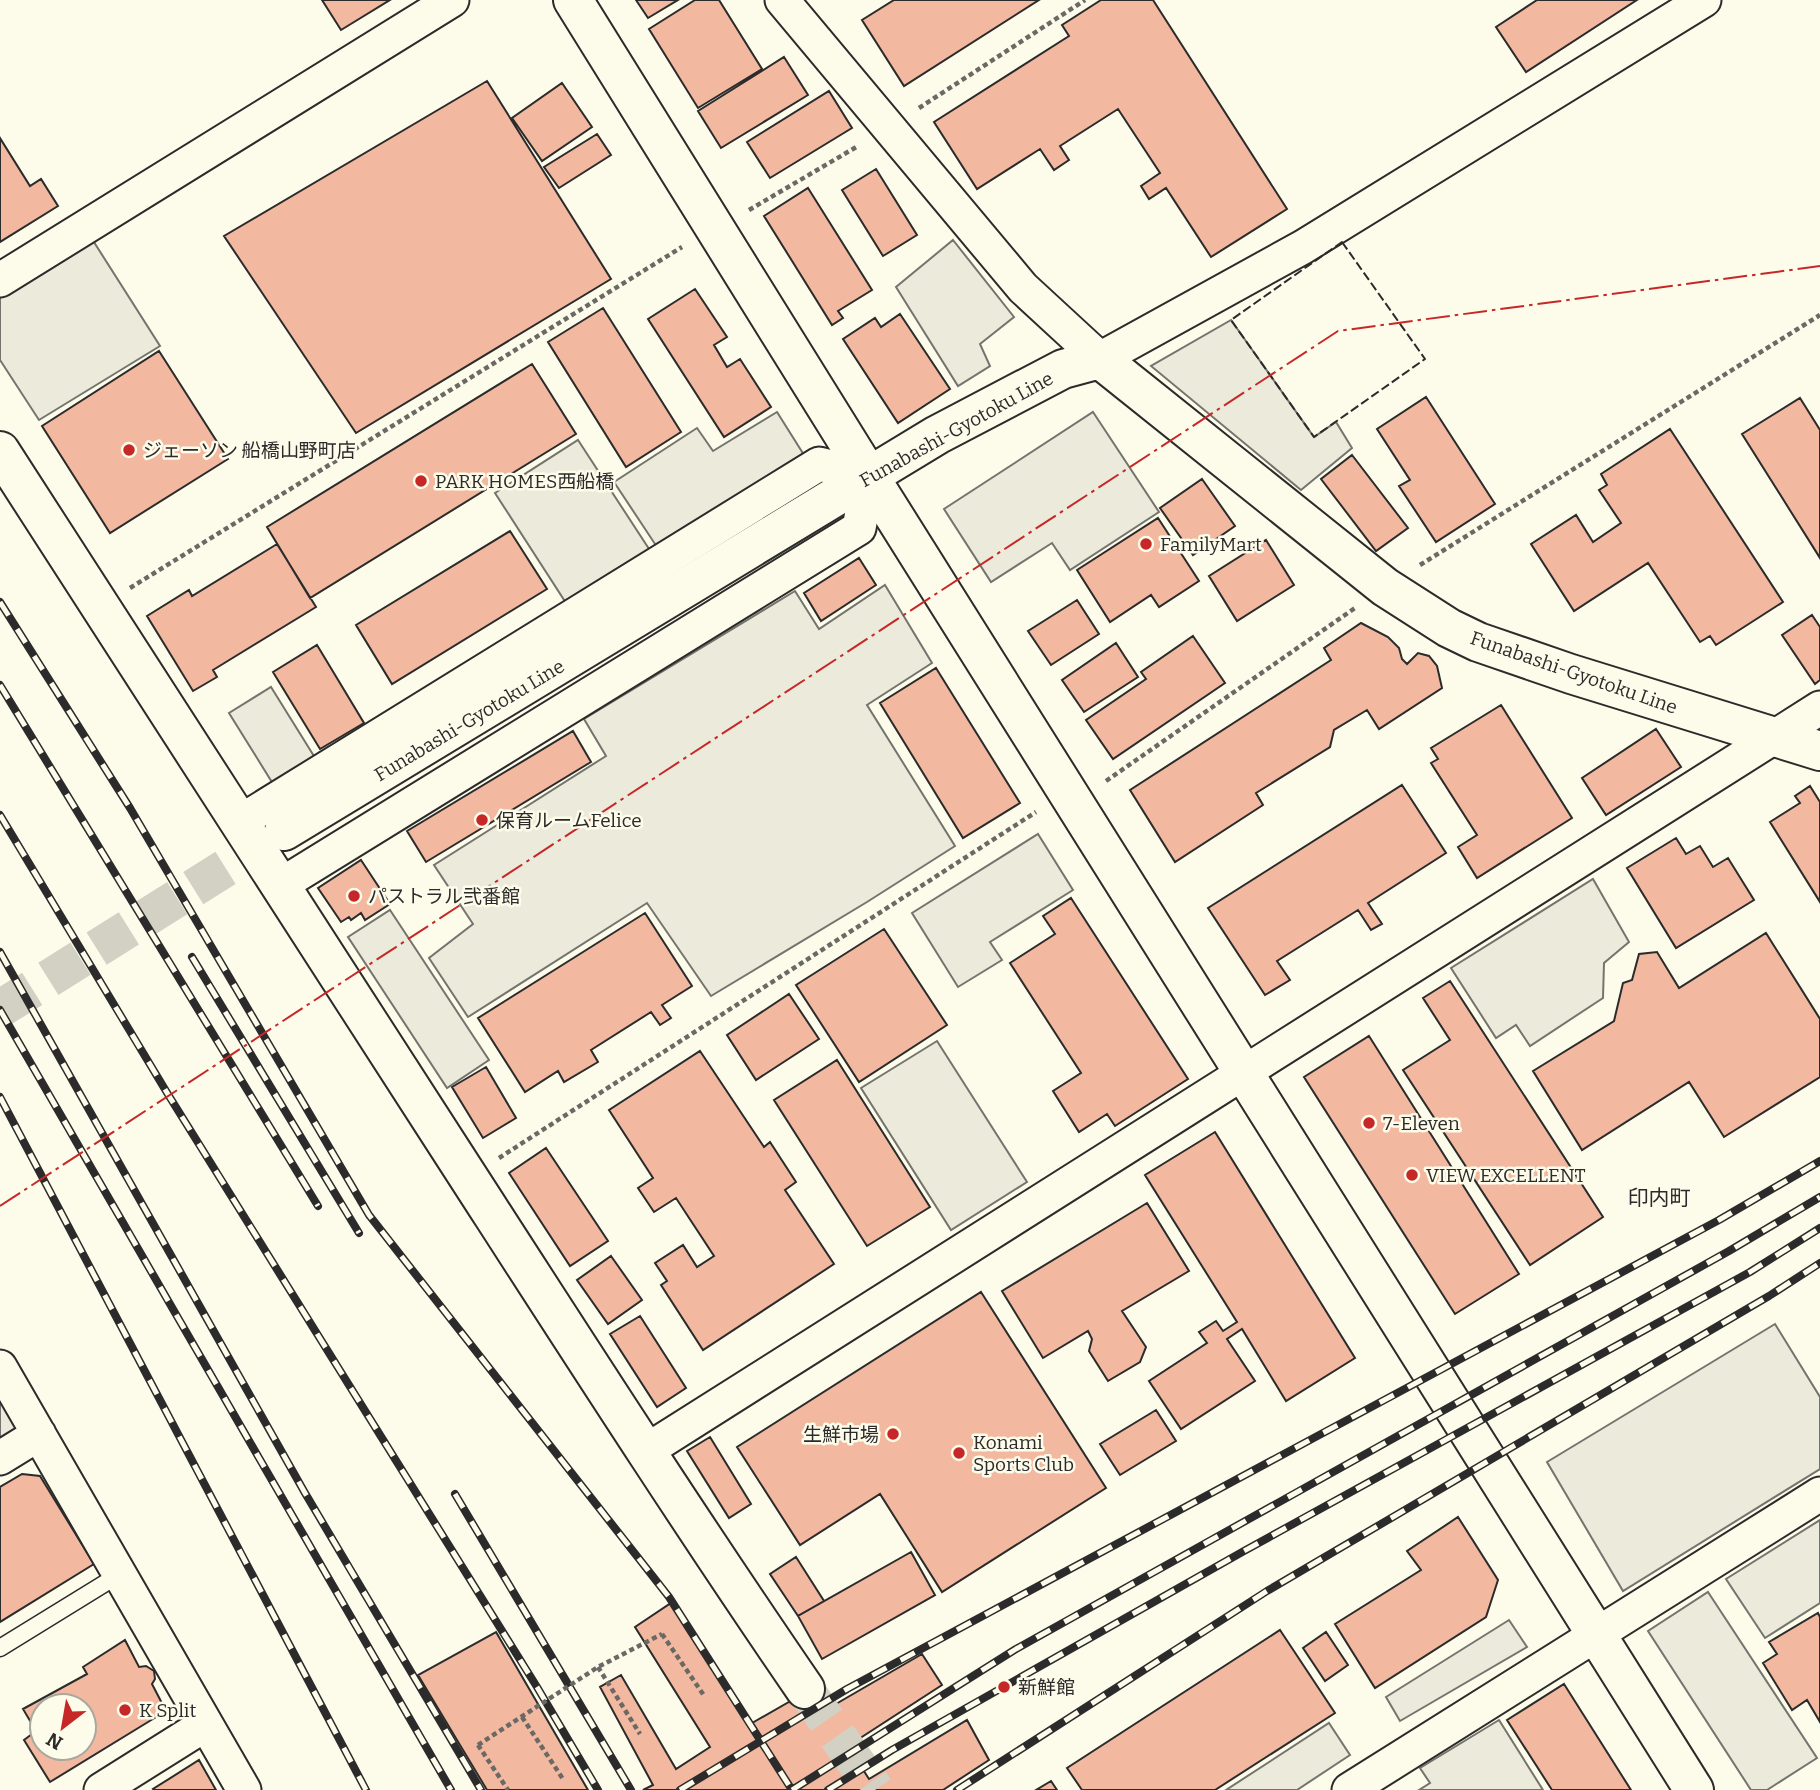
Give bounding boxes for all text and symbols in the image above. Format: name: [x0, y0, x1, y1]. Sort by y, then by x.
street label: Funabashi-Gyotoku Line: [856, 367, 1057, 492]
place label: ジェーソン 船橋山野町店: [143, 439, 356, 462]
marker: ジェーソン 船橋山野町店: [121, 442, 137, 458]
place label: PARK HOMES西船橋: [435, 470, 614, 493]
marker: PARK HOMES西船橋: [413, 473, 429, 489]
place label: FamilyMart: [1160, 533, 1262, 556]
marker: FamilyMart: [1138, 536, 1154, 552]
street label: Funabashi-Gyotoku Line: [1467, 626, 1680, 719]
street label: Funabashi-Gyotoku Line: [370, 655, 568, 786]
place label: 保育ルームFelice: [496, 809, 642, 832]
marker: 保育ルームFelice: [474, 812, 490, 828]
place label: パストラル弐番館: [368, 885, 520, 908]
marker: パストラル弐番館: [346, 888, 362, 904]
place label: 7-Eleven: [1383, 1112, 1460, 1135]
marker: 7-Eleven: [1361, 1115, 1377, 1131]
place label: VIEW EXCELLENT: [1426, 1164, 1586, 1187]
marker: VIEW EXCELLENT: [1404, 1167, 1420, 1183]
district label: 印内町: [1628, 1185, 1691, 1211]
place label: 生鮮市場: [803, 1423, 879, 1446]
marker: 生鮮市場: [885, 1426, 901, 1442]
place label: Konami Sports Club: [973, 1431, 1074, 1476]
marker: Konami Sports Club: [951, 1445, 967, 1461]
place label: 新鮮館: [1018, 1676, 1075, 1699]
marker: 新鮮館: [996, 1679, 1012, 1695]
north arrow: [28, 1692, 98, 1762]
place label: K Split: [139, 1699, 197, 1722]
marker: K Split: [117, 1702, 133, 1718]
text: N: [42, 1727, 67, 1755]

